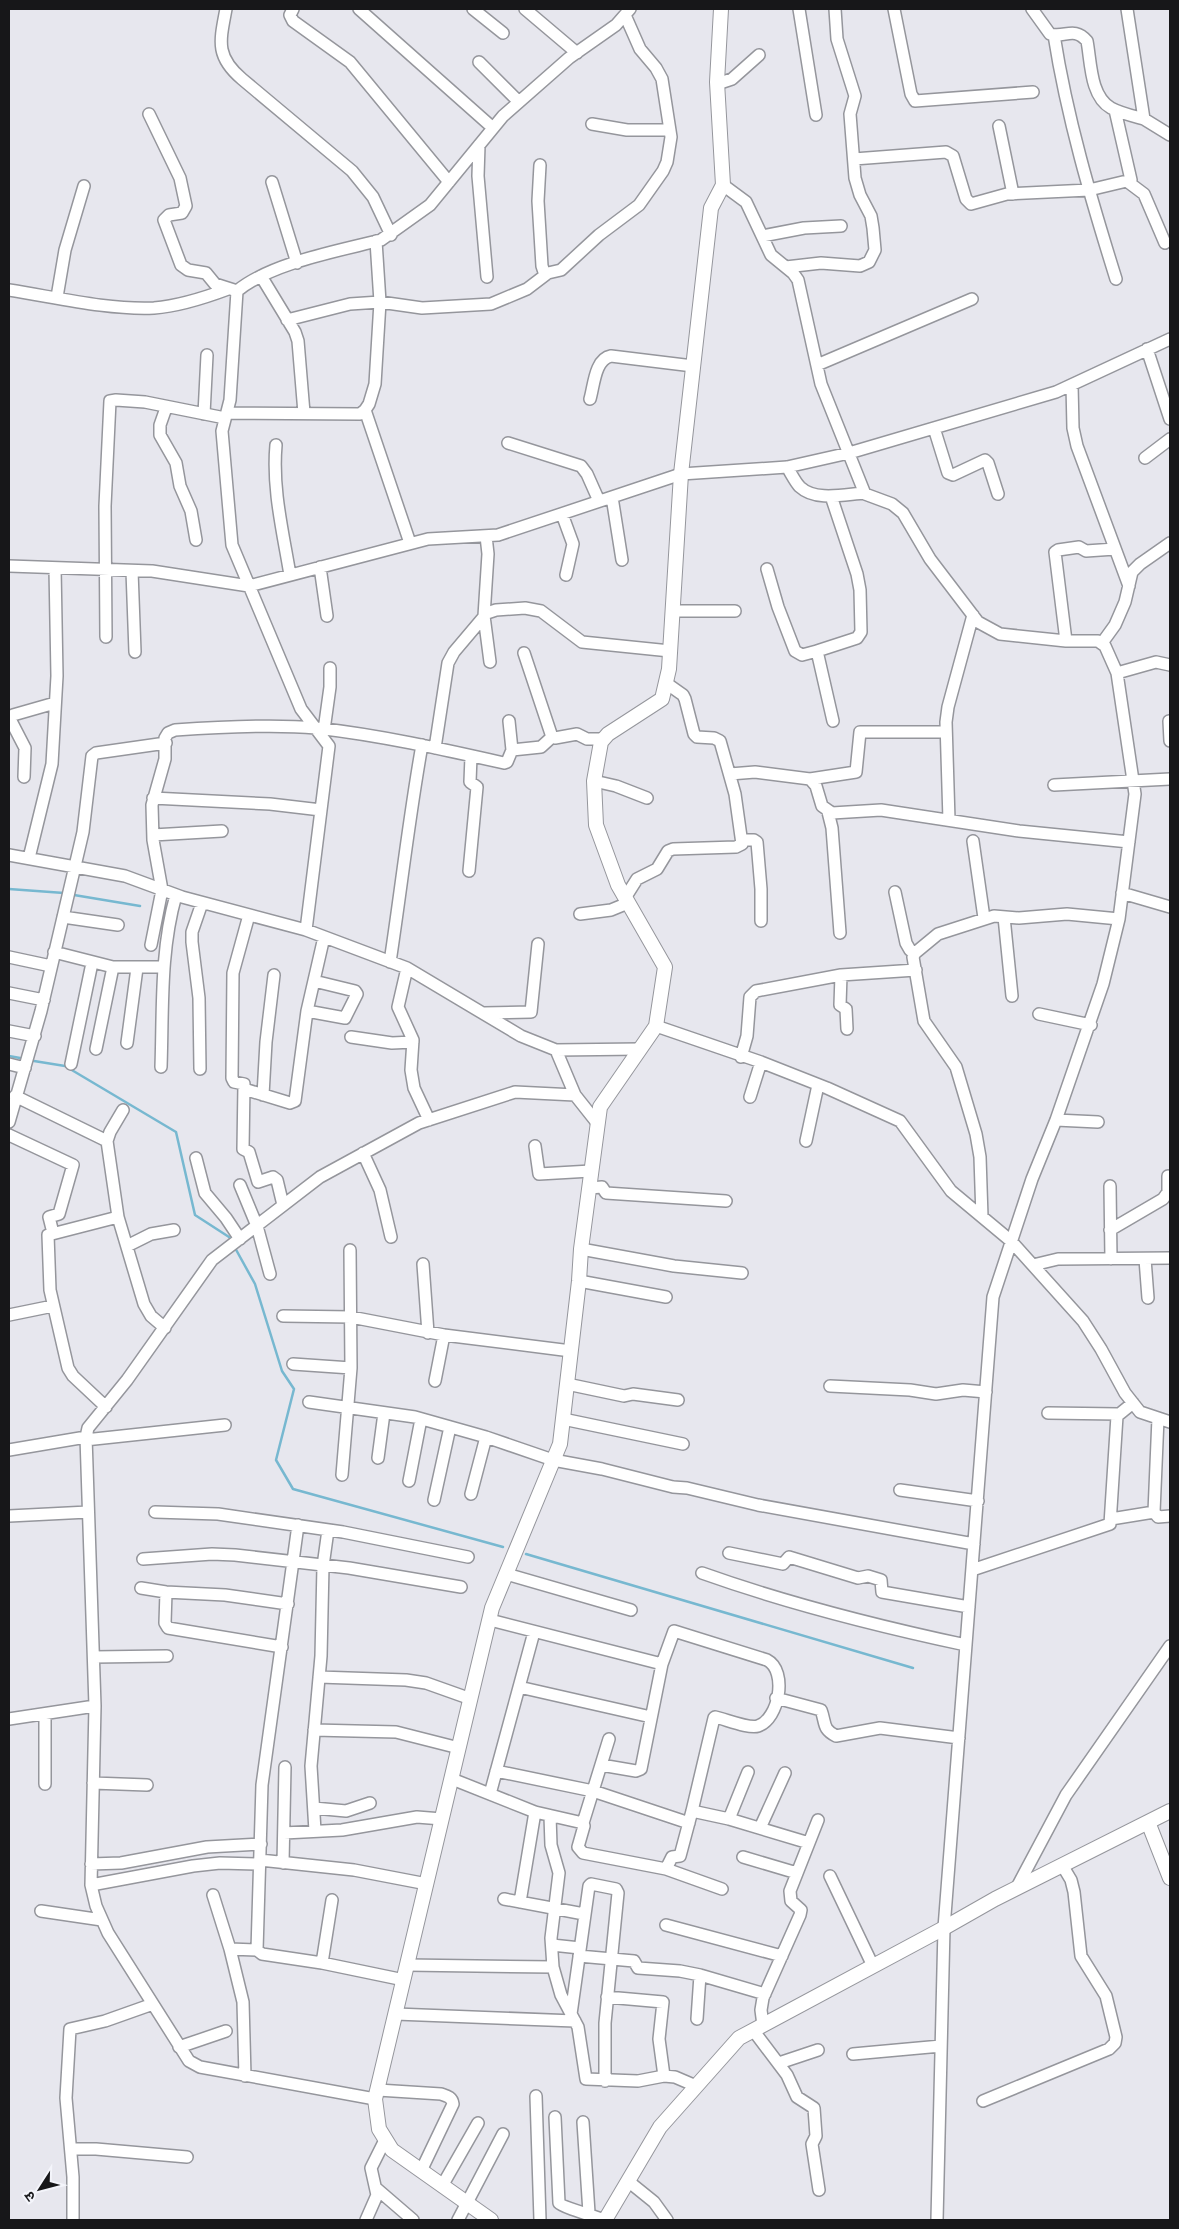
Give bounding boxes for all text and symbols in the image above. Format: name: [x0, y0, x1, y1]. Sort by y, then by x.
north arrow: [15, 2164, 65, 2214]
text: उ: [20, 2188, 38, 2205]

